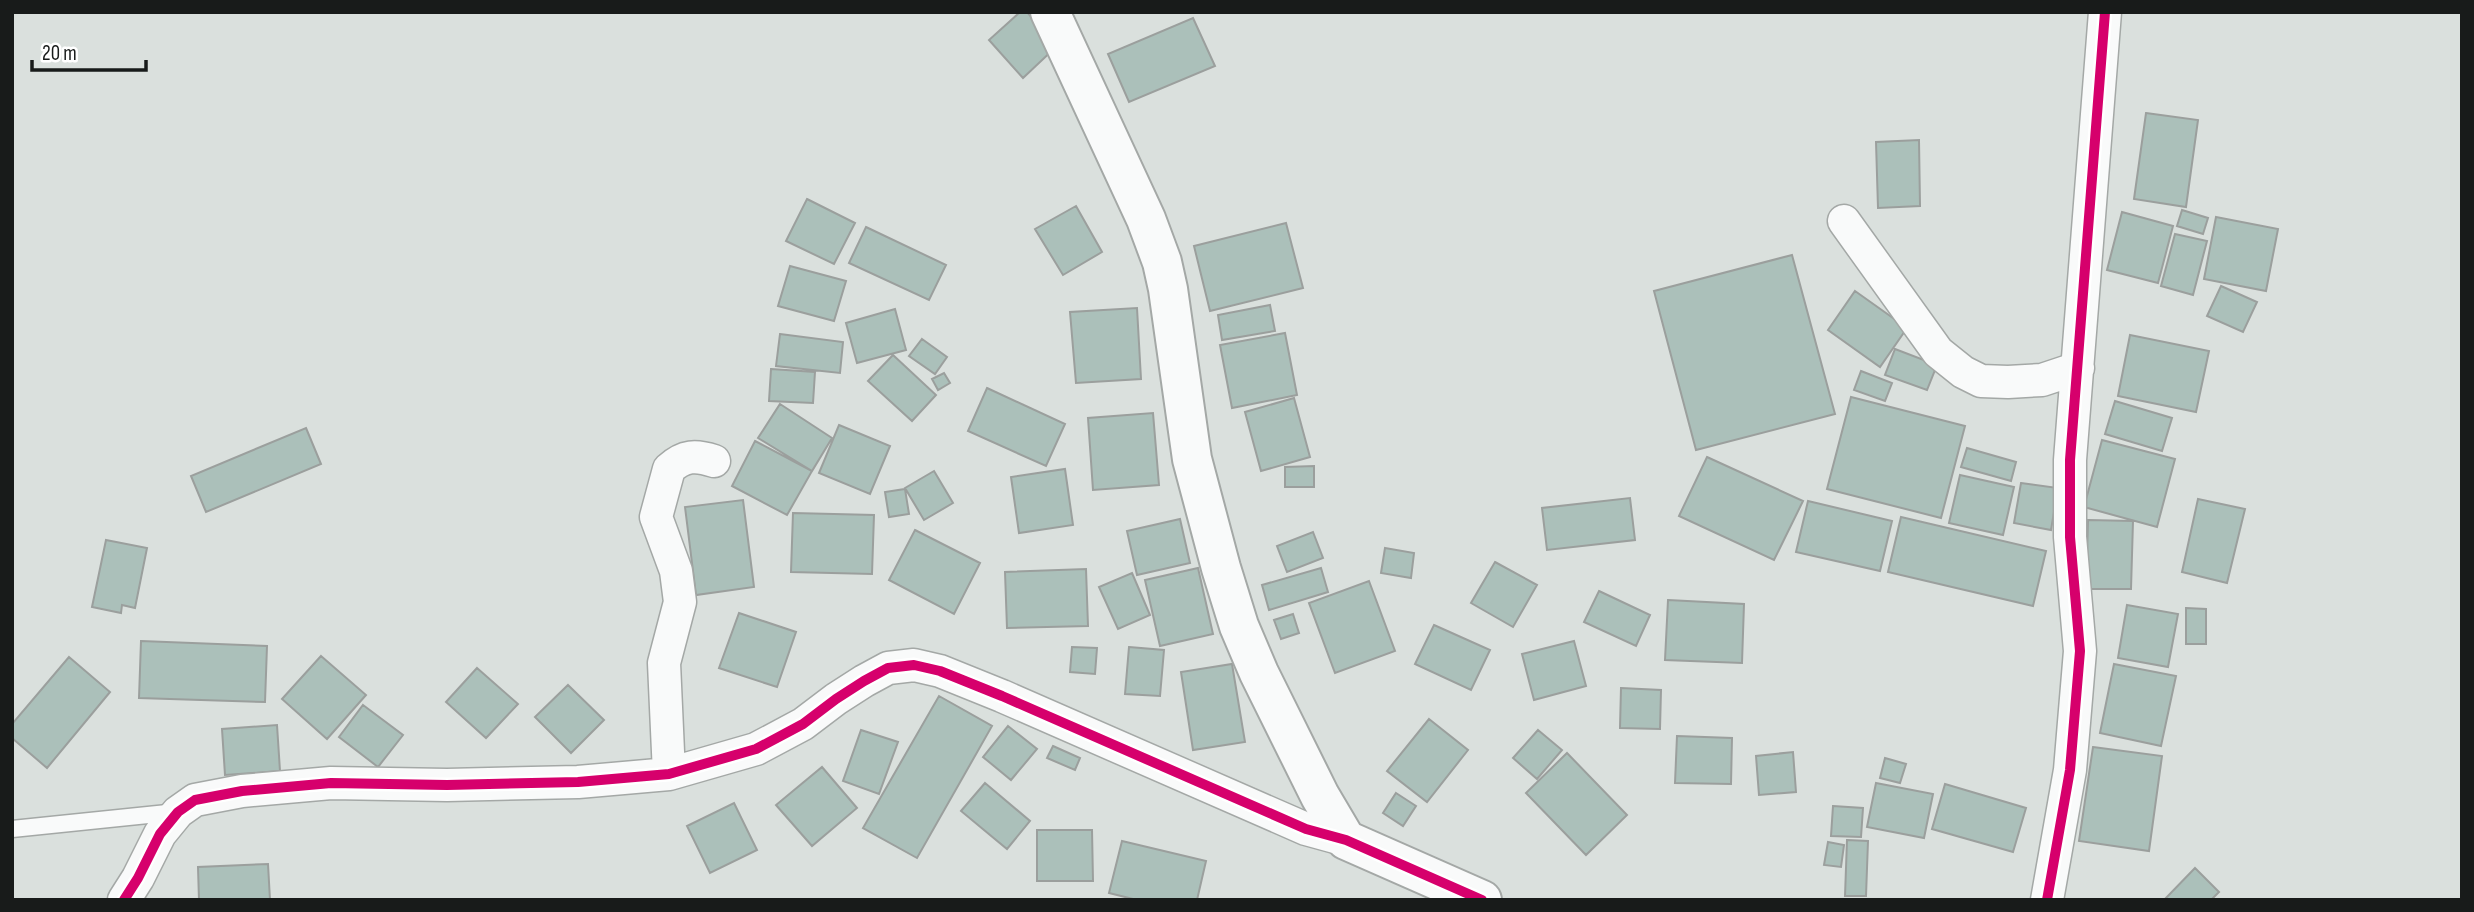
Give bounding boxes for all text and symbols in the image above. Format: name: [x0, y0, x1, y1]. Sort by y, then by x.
scale bar: [32, 28, 145, 72]
text: 20 m: [42, 41, 77, 66]

